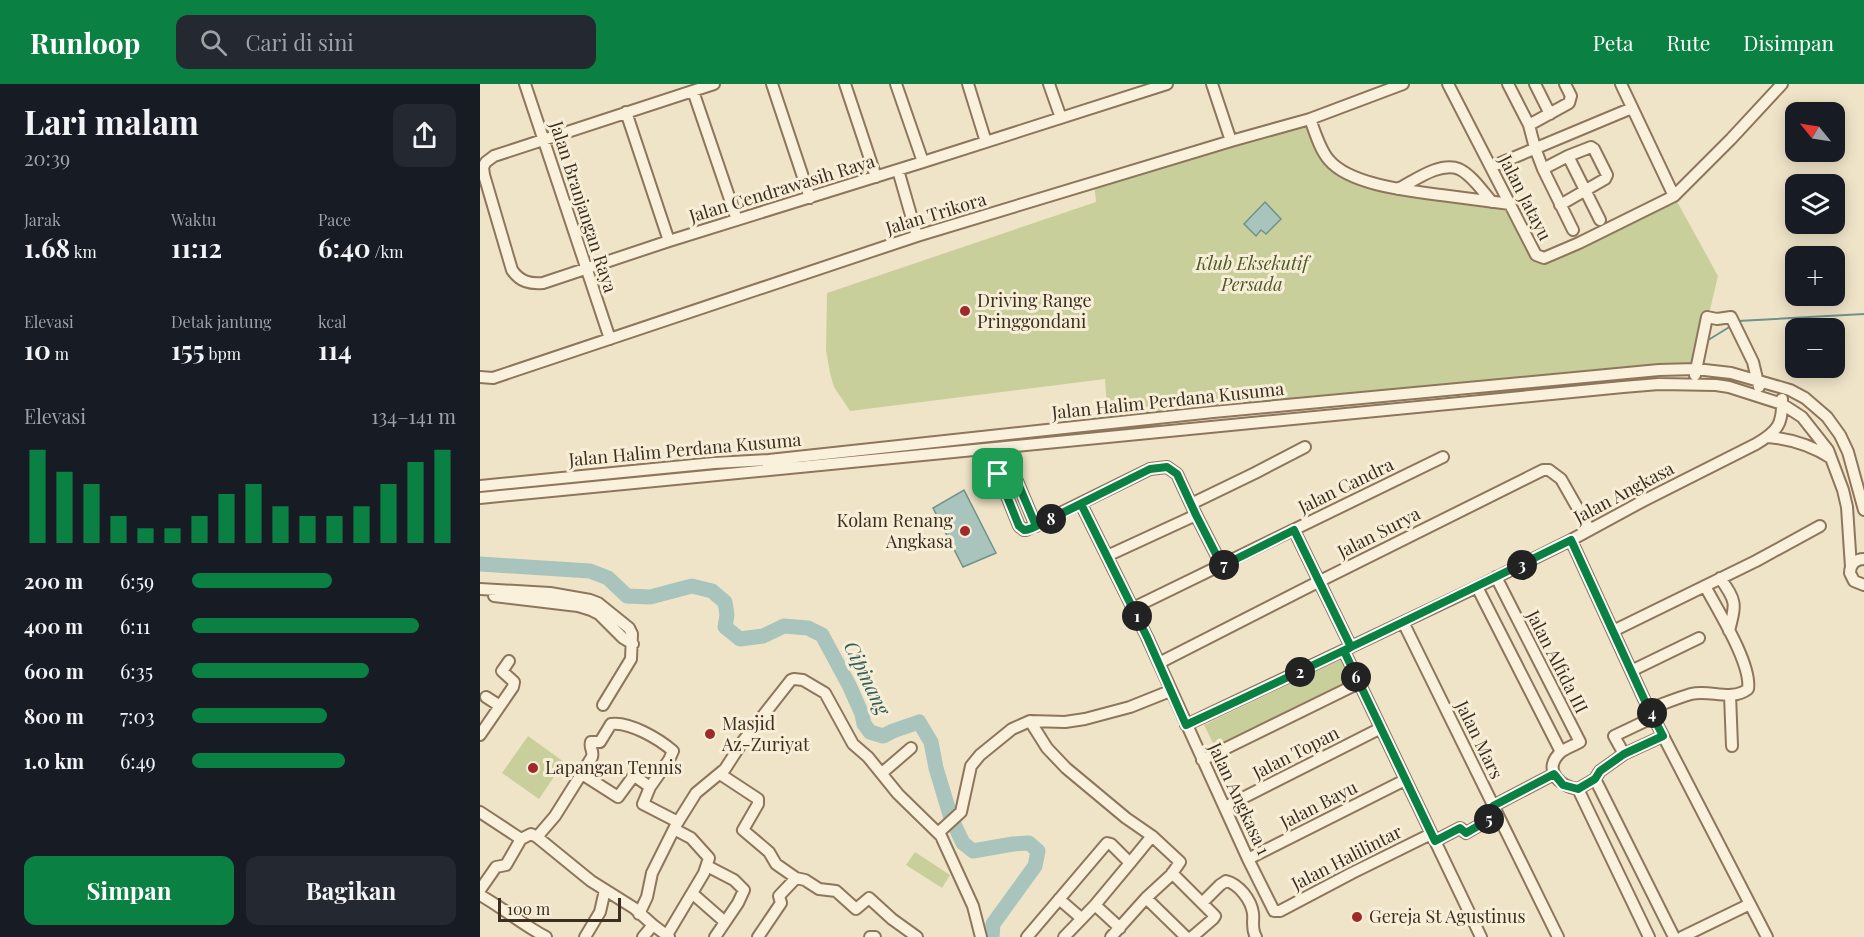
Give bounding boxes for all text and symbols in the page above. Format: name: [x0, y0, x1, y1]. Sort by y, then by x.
search box: [176, 15, 596, 69]
text: Runloop: [30, 24, 140, 61]
icon: search: [197, 26, 230, 59]
text: Cari di sini: [245, 27, 354, 57]
text: Peta: [1593, 28, 1633, 56]
text: Rute: [1666, 28, 1710, 56]
text: Disimpan: [1743, 28, 1834, 56]
text: Lari malam: [24, 99, 199, 143]
north arrow: [1785, 102, 1845, 162]
map controls: [1785, 102, 1845, 378]
button: share: [393, 104, 456, 167]
street label: Jalan Branjangan Raya: [545, 117, 623, 296]
text: 20:39: [24, 144, 70, 171]
street label: Jalan Cendrawasih Raya: [685, 148, 877, 228]
street label: Jalan Jatayu: [1494, 150, 1558, 245]
button: layers: [1785, 174, 1845, 234]
street label: Jalan Trikora: [881, 186, 989, 240]
text: Jarak: [24, 209, 61, 230]
text: Waktu: [171, 209, 216, 230]
text: Pace: [318, 209, 351, 230]
text: 1.68: [24, 230, 70, 265]
text: 11:12: [171, 230, 222, 265]
text: 6:40: [318, 230, 371, 265]
text: km: [70, 241, 97, 262]
text: /km: [371, 241, 404, 262]
button: +: [1785, 246, 1845, 306]
park label: Klub Eksekutif Persada: [1195, 251, 1311, 296]
place label: Driving Range Pringgondani: [977, 288, 1092, 333]
marker: Driving Range Pringgondani: [958, 304, 972, 318]
text: Elevasi: [24, 311, 74, 332]
text: Detak jantung: [171, 311, 271, 332]
text: kcal: [318, 311, 347, 332]
button: −: [1785, 318, 1845, 378]
text: 10: [24, 332, 51, 367]
text: 155: [171, 332, 205, 367]
text: 114: [318, 332, 352, 367]
text: m: [51, 343, 69, 364]
text: bpm: [205, 343, 241, 364]
street label: Jalan Halim Perdana Kusuma: [1050, 376, 1285, 424]
text: Elevasi: [24, 402, 86, 429]
text: 134–141 m: [371, 402, 456, 429]
street label: Jalan Halim Perdana Kusuma: [567, 427, 802, 471]
pin: [972, 448, 1023, 499]
street label: Jalan Candra: [1293, 452, 1397, 519]
street label: Jalan Angkasa: [1568, 456, 1678, 529]
icon: arrive: [981, 457, 1014, 490]
street label: Jalan Surya: [1332, 501, 1424, 564]
pin: 8: [1036, 504, 1066, 534]
place label: Kolam Renang Angkasa: [836, 508, 953, 553]
text: 8: [1047, 508, 1055, 529]
marker: Kolam Renang Angkasa: [958, 524, 972, 538]
pin: 7: [1209, 550, 1239, 580]
pin: 3: [1507, 550, 1537, 580]
text: 7: [1220, 554, 1228, 575]
text: 3: [1518, 554, 1526, 575]
text: 200 m: [24, 567, 83, 594]
text: 6:59: [120, 567, 154, 594]
pin: 1: [1122, 601, 1152, 631]
text: 1: [1134, 605, 1140, 626]
street label: Jalan Alfida III: [1521, 605, 1594, 717]
text: 400 m: [24, 612, 83, 639]
text: 6:11: [120, 612, 150, 639]
water label: Cipinang: [839, 636, 899, 721]
text: 600 m: [24, 657, 84, 684]
text: 6:35: [120, 657, 153, 684]
pin: 2: [1285, 657, 1315, 687]
text: 2: [1296, 661, 1304, 682]
pin: 6: [1341, 662, 1371, 692]
text: 6: [1352, 666, 1360, 687]
street label: Jalan Mars: [1450, 695, 1509, 783]
pin: 4: [1637, 698, 1667, 728]
text: 800 m: [24, 702, 84, 729]
text: 7:03: [120, 702, 154, 729]
text: 4: [1648, 702, 1656, 723]
place label: Masjid Az-Zuriyat: [721, 711, 810, 756]
street label: Jalan Topan: [1247, 720, 1343, 785]
marker: Masjid Az-Zuriyat: [703, 727, 717, 741]
street label: Jalan Angkasa 1: [1203, 738, 1277, 859]
text: 1.0 km: [24, 747, 84, 774]
text: 6:49: [120, 747, 156, 774]
place label: Lapangan Tennis: [545, 755, 682, 779]
marker: Lapangan Tennis: [526, 761, 540, 775]
street label: Jalan Bayu: [1275, 774, 1362, 834]
pin: 5: [1474, 804, 1504, 834]
text: 5: [1485, 808, 1493, 829]
street label: Jalan Halilintar: [1286, 819, 1406, 896]
button: Simpan: [24, 856, 234, 925]
button: Bagikan: [246, 856, 456, 925]
scale bar: [498, 895, 621, 922]
text: 100 m: [507, 898, 550, 919]
place label: Gereja St Agustinus: [1369, 904, 1525, 928]
marker: Gereja St Agustinus: [1350, 910, 1364, 924]

